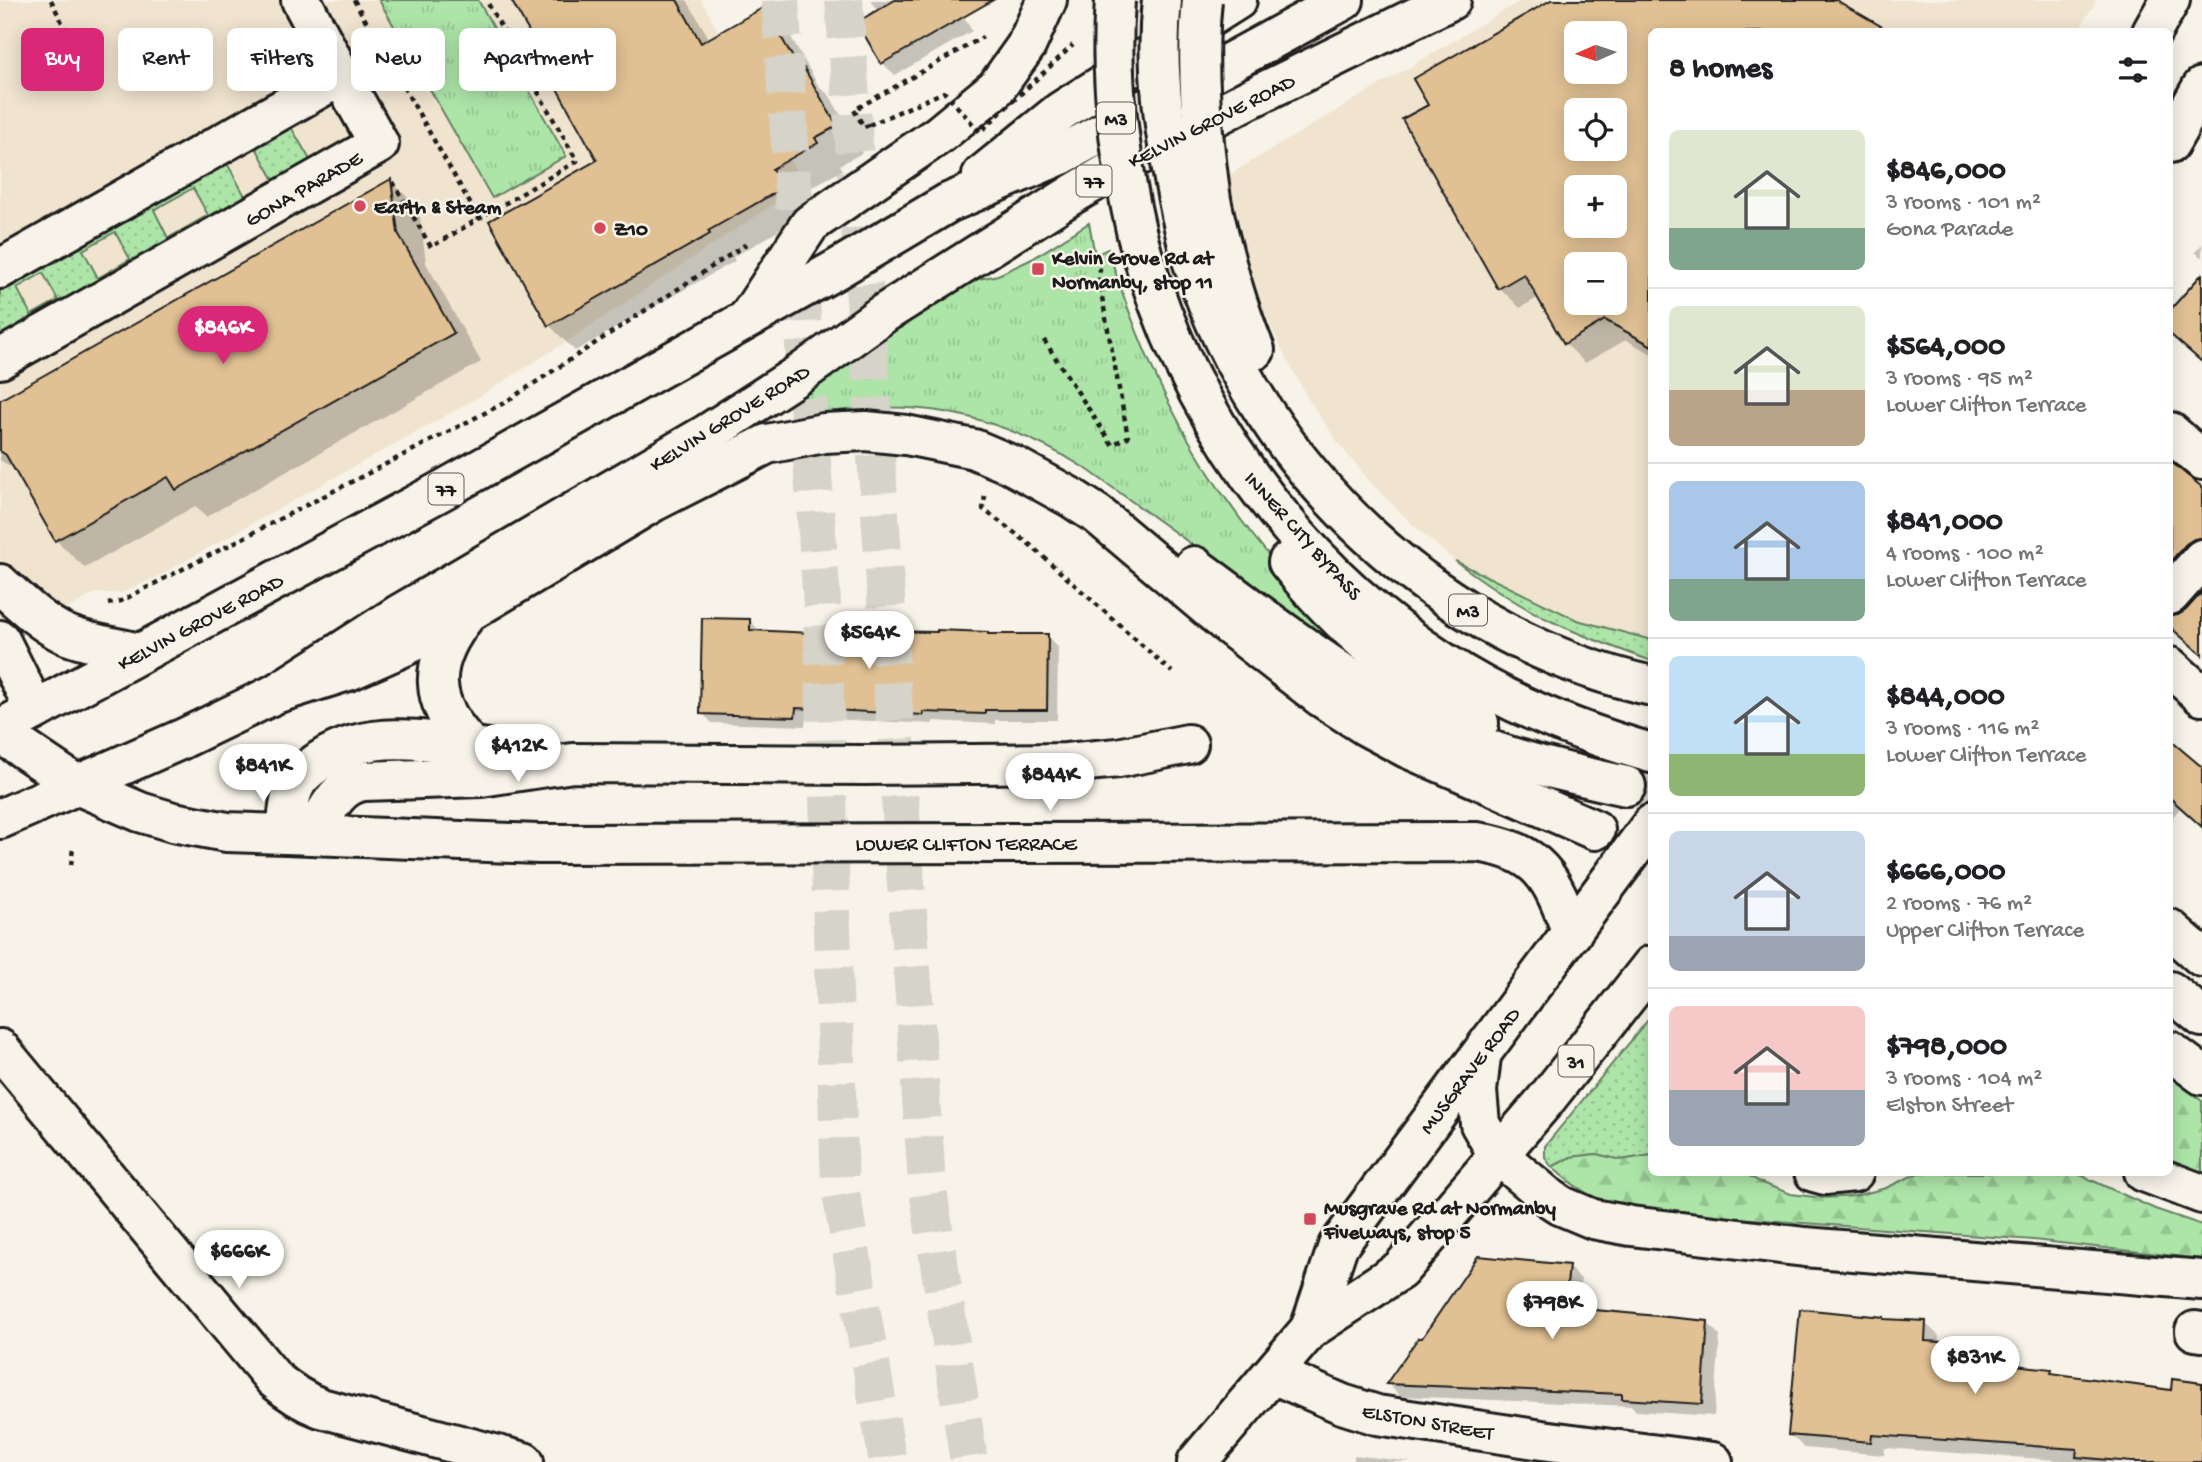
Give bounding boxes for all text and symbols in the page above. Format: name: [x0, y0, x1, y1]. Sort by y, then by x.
north arrow: [1564, 21, 1628, 84]
map controls: [1564, 21, 1627, 315]
chip: Buy: [21, 28, 104, 91]
chip: Rent: [118, 28, 213, 91]
chip: Filters: [227, 28, 337, 91]
chip: New: [351, 28, 445, 91]
chip: Apartment: [459, 28, 616, 91]
icon: filters: [2114, 51, 2152, 89]
text: 8 homes: [1669, 53, 1772, 88]
street label: KELVIN GROVE ROAD: [1125, 70, 1301, 176]
button: locate: [1564, 98, 1627, 161]
road number: M3: [1097, 102, 1135, 134]
street label: GONA PARADE: [242, 147, 369, 235]
text: $846,000: [1886, 155, 2006, 190]
icon: home: [1725, 158, 1809, 242]
road number: 77: [1076, 166, 1112, 196]
button: +: [1564, 175, 1627, 238]
text: 3 rooms · 101 m²: [1886, 190, 2041, 217]
place label: Earth & Steam: [374, 197, 501, 222]
marker: Earth & Steam: [352, 198, 368, 214]
text: Gona Parade: [1886, 217, 2013, 244]
place label: Z10: [614, 219, 648, 244]
marker: Z10: [592, 220, 608, 236]
place label: Kelvin Grove Rd at Normanby, stop 11: [1051, 248, 1215, 297]
button: −: [1564, 252, 1627, 315]
marker: Kelvin Grove Rd at Normanby, stop 11: [1030, 261, 1046, 277]
pin: $846K: [174, 306, 272, 366]
text: $846K: [194, 315, 252, 342]
text: $564,000: [1886, 331, 2005, 366]
icon: home: [1725, 334, 1809, 418]
street label: KELVIN GROVE ROAD: [646, 360, 816, 479]
text: 3 rooms · 95 m²: [1886, 366, 2033, 393]
text: Lower Clifton Terrace: [1886, 393, 2086, 420]
street label: INNER CITY BYPASS: [1237, 468, 1366, 607]
road number: 77: [428, 474, 464, 504]
text: $841,000: [1886, 506, 2003, 541]
icon: home: [1725, 509, 1809, 593]
text: 4 rooms · 100 m²: [1886, 541, 2044, 568]
text: Lower Clifton Terrace: [1886, 568, 2086, 595]
street label: KELVIN GROVE ROAD: [114, 570, 289, 678]
road number: M3: [1449, 594, 1487, 625]
pin: $564K: [820, 612, 918, 671]
text: $564K: [840, 620, 898, 647]
text: $844,000: [1886, 681, 2005, 716]
icon: home: [1725, 684, 1809, 768]
text: 3 rooms · 116 m²: [1886, 716, 2039, 743]
pin: $412K: [469, 724, 567, 784]
text: $412K: [491, 733, 545, 760]
text: Lower Clifton Terrace: [1886, 743, 2086, 770]
pin: $841K: [214, 744, 312, 804]
text: $841K: [235, 753, 291, 780]
pin: $844K: [1001, 754, 1099, 813]
text: $844K: [1021, 762, 1079, 789]
street label: LOWER CLIFTON TERRACE: [855, 834, 1078, 859]
text: $666,000: [1886, 856, 2006, 891]
icon: home: [1725, 859, 1809, 943]
text: 2 rooms · 76 m²: [1886, 891, 2032, 918]
text: Upper Clifton Terrace: [1886, 918, 2084, 945]
street label: MUSGRAVE ROAD: [1416, 1003, 1528, 1141]
text: $798,000: [1886, 1031, 2007, 1066]
icon: home: [1725, 1034, 1809, 1118]
road number: 31: [1558, 1046, 1594, 1077]
text: 3 rooms · 104 m²: [1886, 1066, 2042, 1093]
text: Elston Street: [1886, 1093, 2013, 1120]
place label: Musgrave Rd at Normanby Fiveways, stop 5: [1323, 1198, 1556, 1247]
marker: Musgrave Rd at Normanby Fiveways, stop 5: [1302, 1211, 1318, 1227]
pin: $666K: [190, 1230, 288, 1290]
text: $666K: [210, 1239, 268, 1266]
pin: $798K: [1503, 1282, 1601, 1341]
text: $798K: [1522, 1290, 1582, 1317]
pin: $831K: [1926, 1336, 2024, 1396]
text: $831K: [1947, 1345, 2003, 1372]
street label: ELSTON STREET: [1360, 1401, 1496, 1448]

